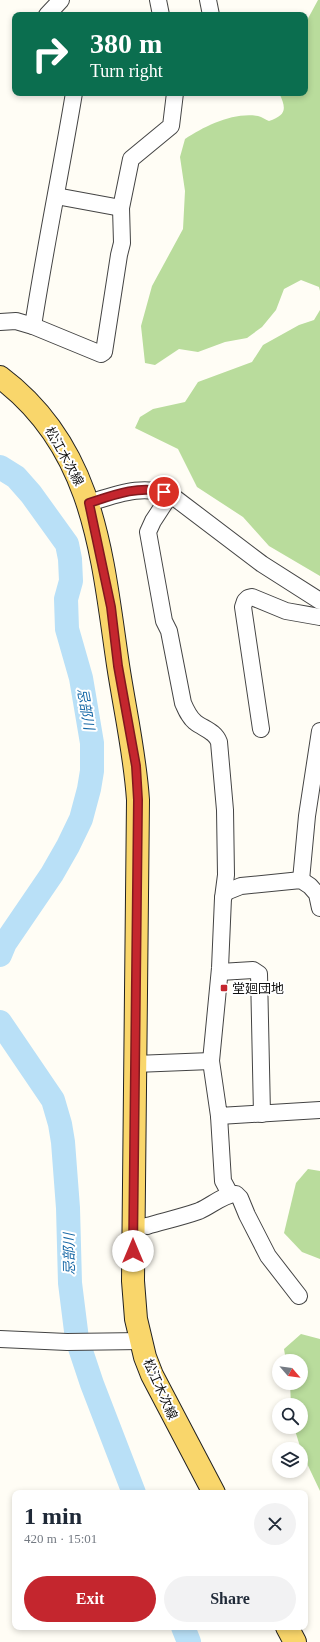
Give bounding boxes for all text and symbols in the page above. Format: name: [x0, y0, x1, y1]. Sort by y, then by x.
icon: right: [24, 28, 76, 80]
text: 380 m: [90, 28, 162, 59]
text: Turn right: [90, 61, 163, 81]
street label: 松江木次線: [42, 424, 87, 488]
pin: [147, 475, 181, 509]
icon: arrive: [153, 481, 175, 503]
water label: 忌部川: [74, 687, 97, 733]
place label: 堂廻団地: [232, 981, 284, 996]
marker: 堂廻団地: [219, 983, 229, 993]
position arrow: [112, 1230, 154, 1272]
water label: 忌部川: [62, 1231, 77, 1275]
north arrow: [272, 1354, 308, 1390]
map controls: [272, 1354, 308, 1478]
street label: 松江木次線: [140, 1356, 181, 1422]
button: search: [272, 1398, 308, 1434]
button: layers: [272, 1442, 308, 1478]
text: 1 min: [24, 1503, 82, 1529]
button: close: [254, 1503, 296, 1545]
text: 420 m · 15:01: [24, 1531, 97, 1546]
button: Exit: [24, 1576, 156, 1622]
button: Share: [164, 1576, 296, 1622]

